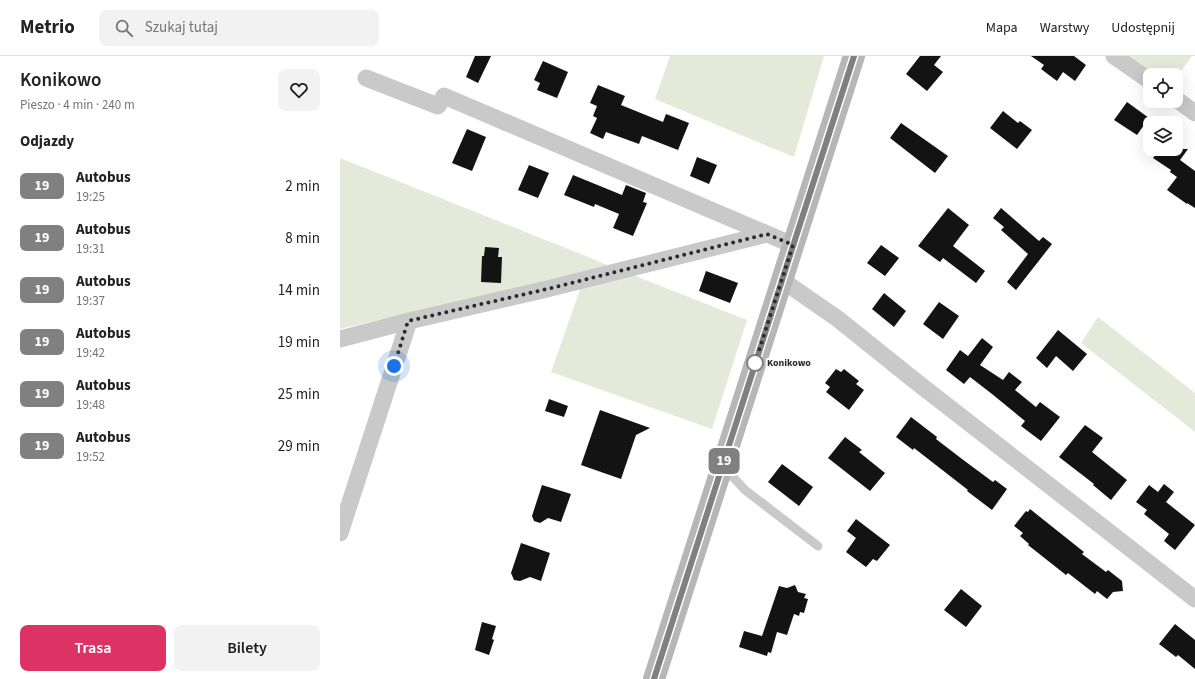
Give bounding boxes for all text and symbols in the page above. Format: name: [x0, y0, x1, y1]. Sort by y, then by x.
search box: [99, 10, 379, 46]
text: Metrio: [20, 14, 75, 41]
icon: search: [113, 17, 135, 39]
text: Szukaj tutaj: [145, 17, 218, 38]
text: Mapa: [986, 18, 1018, 38]
text: Warstwy: [1040, 18, 1089, 38]
text: Udostępnij: [1111, 18, 1175, 38]
text: Konikowo: [20, 67, 102, 94]
map controls: [1143, 68, 1183, 156]
button: locate: [1143, 68, 1183, 108]
button: heart: [278, 69, 320, 111]
text: Pieszo · 4 min · 240 m: [20, 96, 135, 114]
button: layers: [1143, 116, 1183, 156]
text: Odjazdy: [20, 131, 74, 152]
text: Autobus: [76, 167, 131, 188]
text: 19: [35, 176, 49, 196]
text: 2 min: [285, 176, 320, 197]
text: 19:25: [76, 188, 105, 206]
text: Autobus: [76, 219, 131, 240]
text: 19: [35, 228, 49, 248]
text: 8 min: [285, 228, 320, 249]
text: 19:31: [76, 240, 105, 258]
text: Autobus: [76, 271, 131, 292]
text: 19: [35, 280, 49, 300]
text: 14 min: [278, 280, 320, 301]
text: 19:37: [76, 292, 105, 310]
text: Autobus: [76, 323, 131, 344]
text: 19: [35, 332, 49, 352]
text: 19 min: [278, 332, 320, 353]
text: 19:42: [76, 344, 105, 362]
marker: Konikowo: [746, 354, 764, 372]
your location: [384, 356, 404, 376]
place label: Konikowo: [767, 356, 811, 370]
text: Autobus: [76, 375, 131, 396]
text: 19: [35, 384, 49, 404]
text: 25 min: [278, 384, 320, 405]
text: 19:48: [76, 396, 105, 414]
text: Autobus: [76, 427, 131, 448]
text: 19: [35, 436, 49, 456]
text: 29 min: [278, 436, 320, 457]
text: 19:52: [76, 448, 105, 466]
line badge: 19: [706, 448, 742, 474]
text: 19: [717, 451, 731, 471]
button: Trasa: [20, 625, 166, 671]
button: Bilety: [174, 625, 320, 671]

